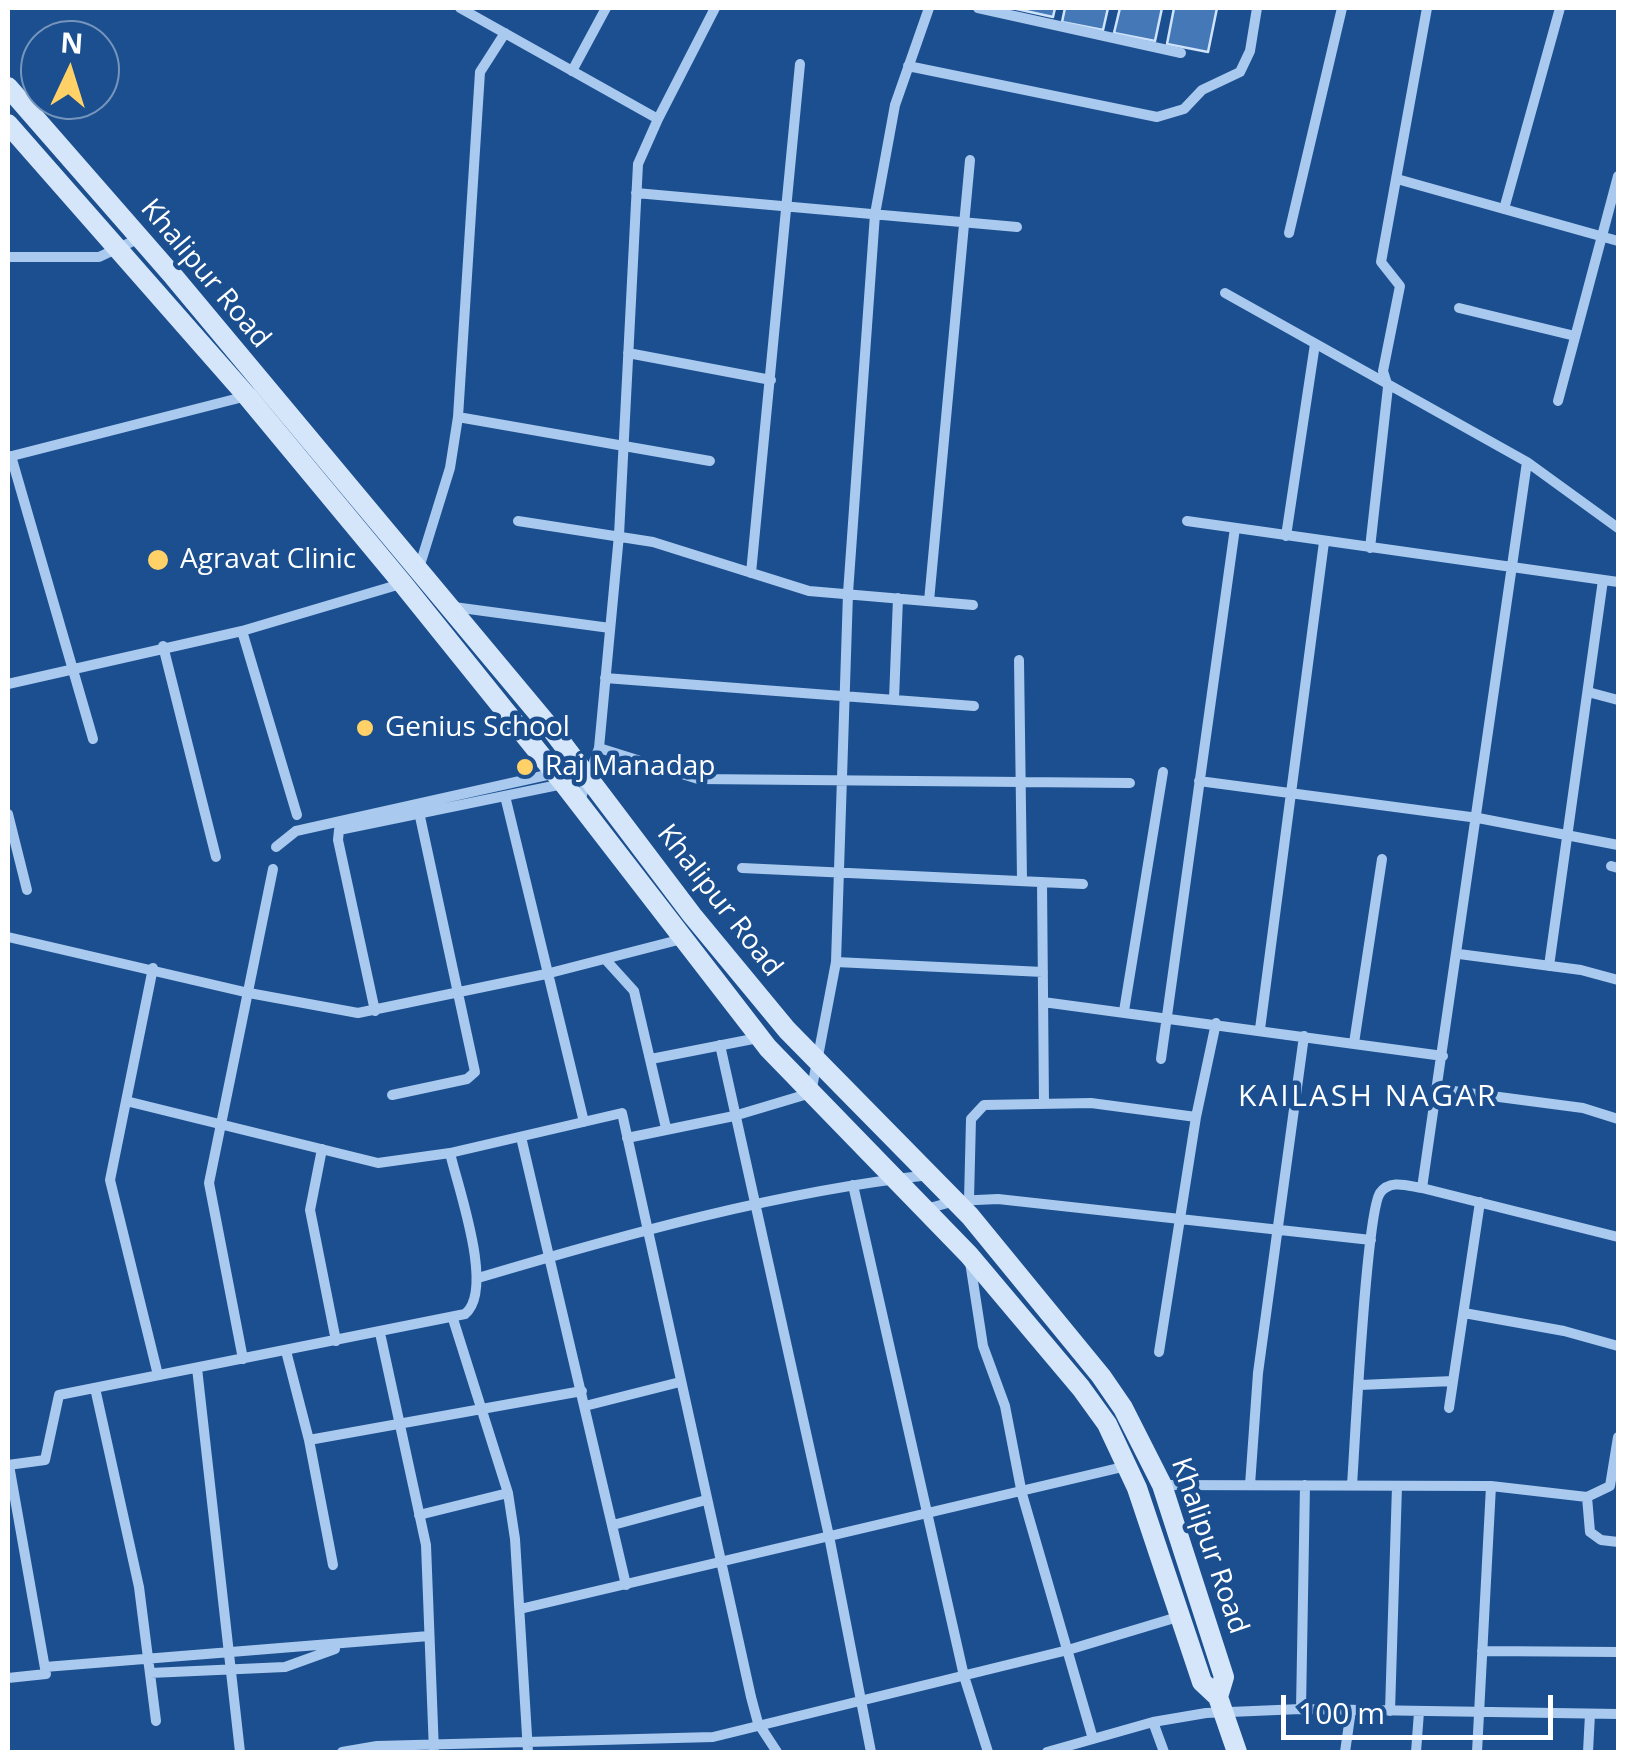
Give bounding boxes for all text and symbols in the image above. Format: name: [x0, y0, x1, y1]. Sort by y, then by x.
north arrow: [20, 20, 120, 120]
text: N: [59, 22, 85, 62]
street label: Khalipur Road: [133, 193, 277, 355]
place label: Agravat Clinic: [180, 543, 356, 577]
marker: Agravat Clinic: [145, 547, 171, 573]
place label: Genius School: [385, 711, 570, 745]
marker: Genius School: [354, 717, 376, 739]
place label: Raj Manadap: [545, 750, 715, 784]
marker: Raj Manadap: [514, 756, 536, 778]
street label: Khalipur Road: [649, 818, 789, 984]
district label: KAILASH NAGAR: [1238, 1079, 1498, 1115]
street label: Khalipur Road: [1163, 1454, 1255, 1638]
scale bar: [1286, 1675, 1558, 1737]
text: 100 m: [1298, 1692, 1385, 1733]

